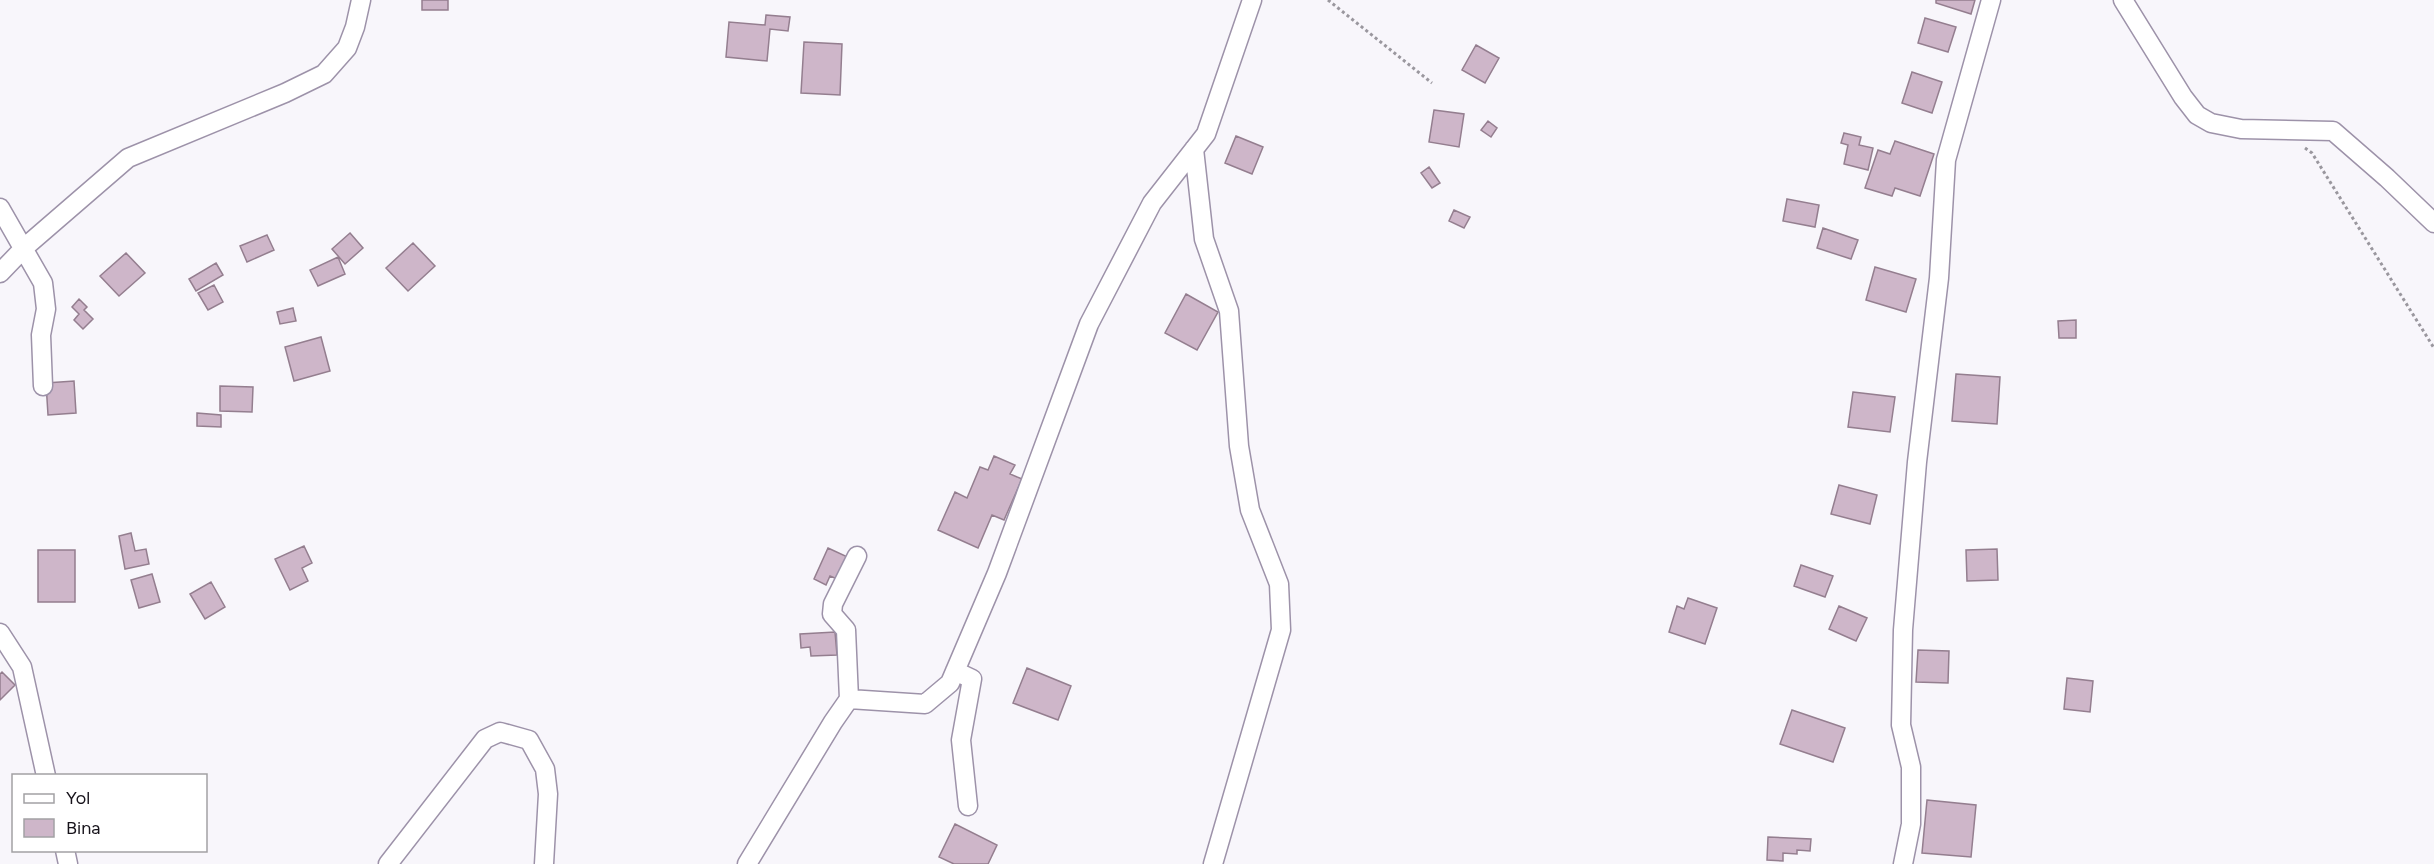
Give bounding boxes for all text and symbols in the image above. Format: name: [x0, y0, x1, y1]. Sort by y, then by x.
legend: [12, 774, 207, 852]
text: Yol: [66, 787, 90, 809]
text: Bina: [66, 817, 100, 839]

